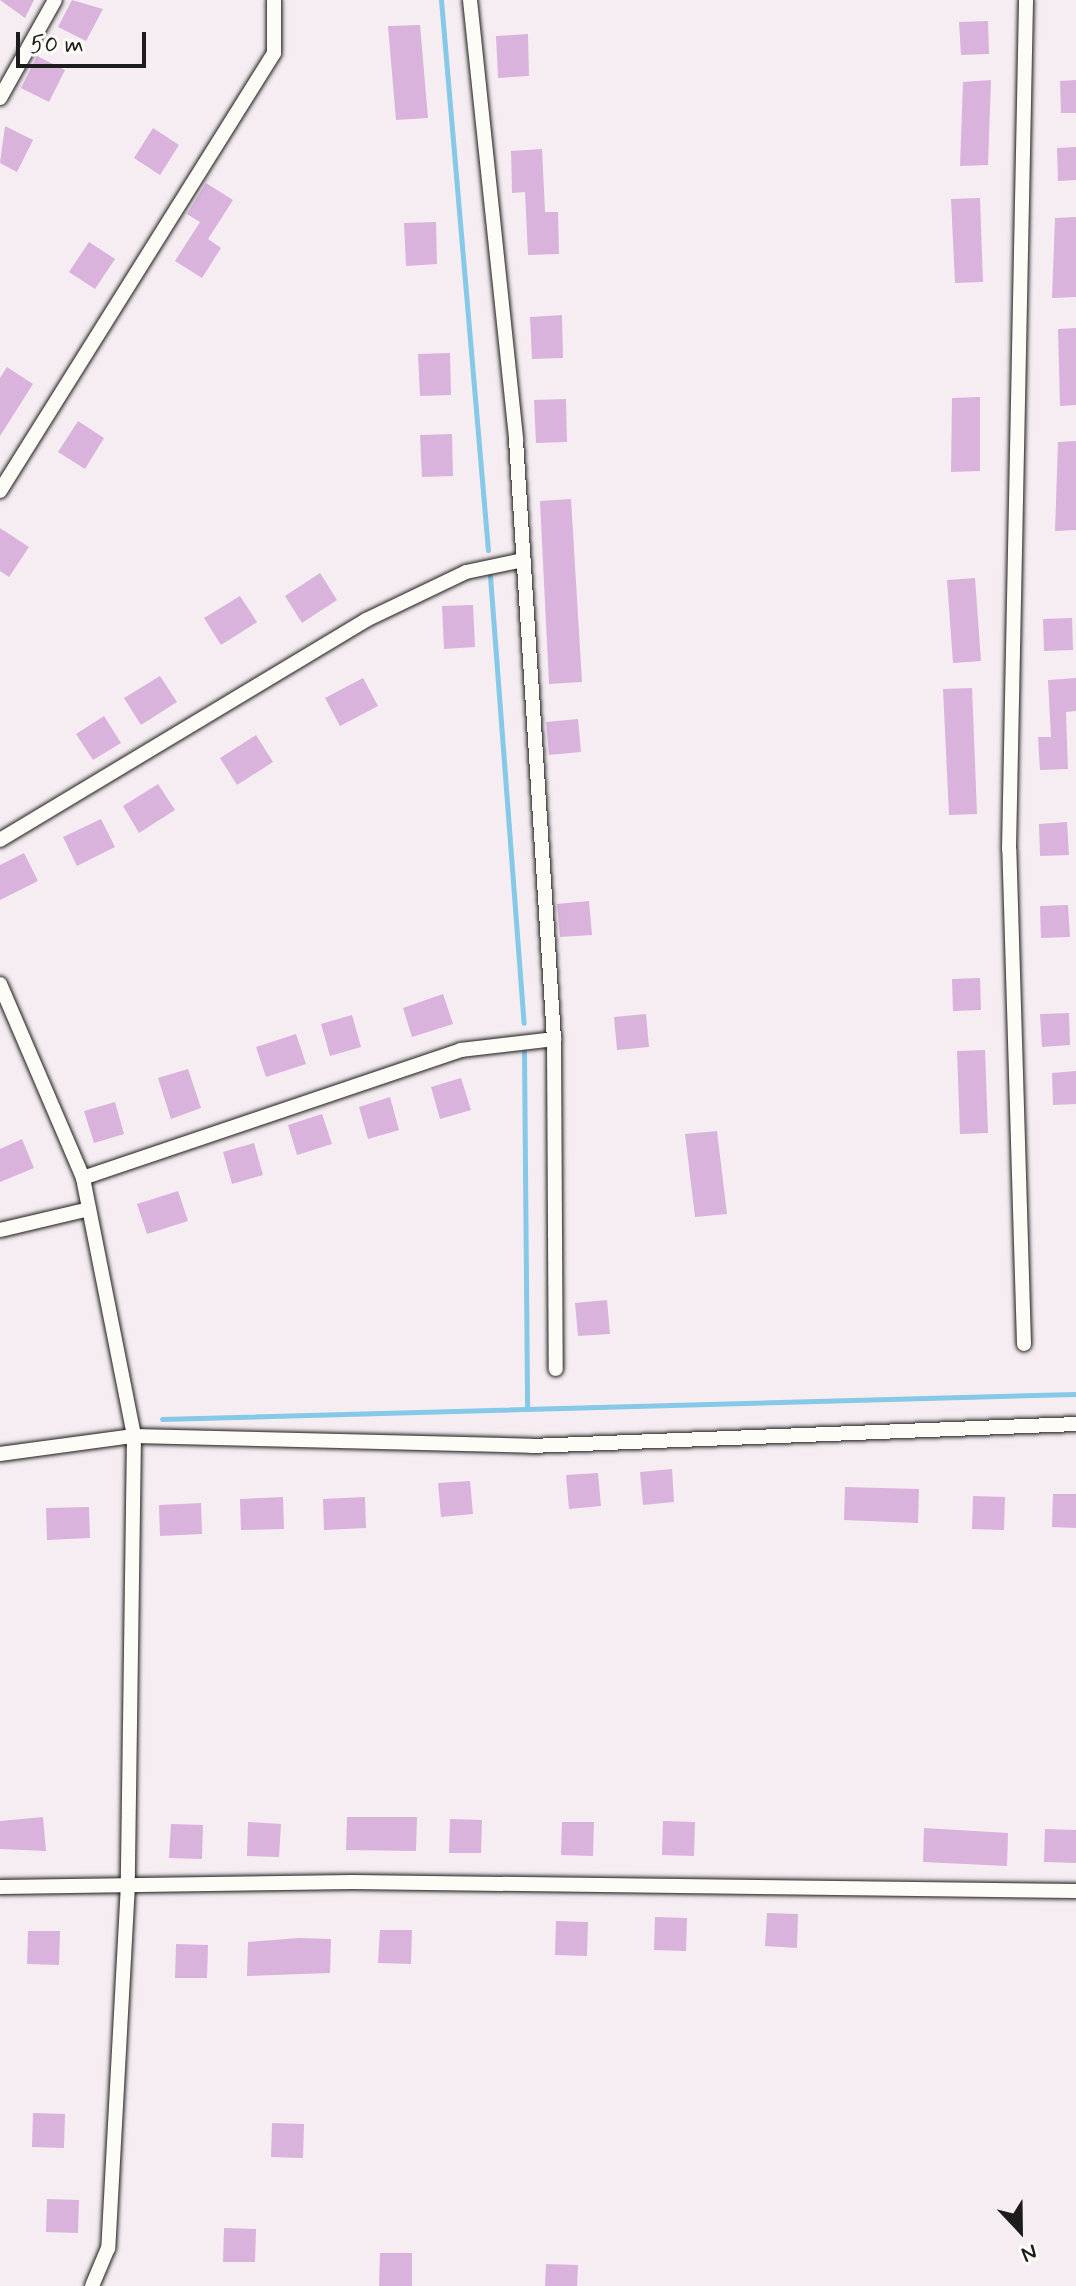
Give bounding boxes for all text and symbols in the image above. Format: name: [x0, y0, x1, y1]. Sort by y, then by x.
scale bar: [20, 16, 150, 66]
text: 50 m: [30, 30, 84, 61]
north arrow: [980, 2190, 1060, 2270]
text: N: [1017, 2237, 1041, 2268]

